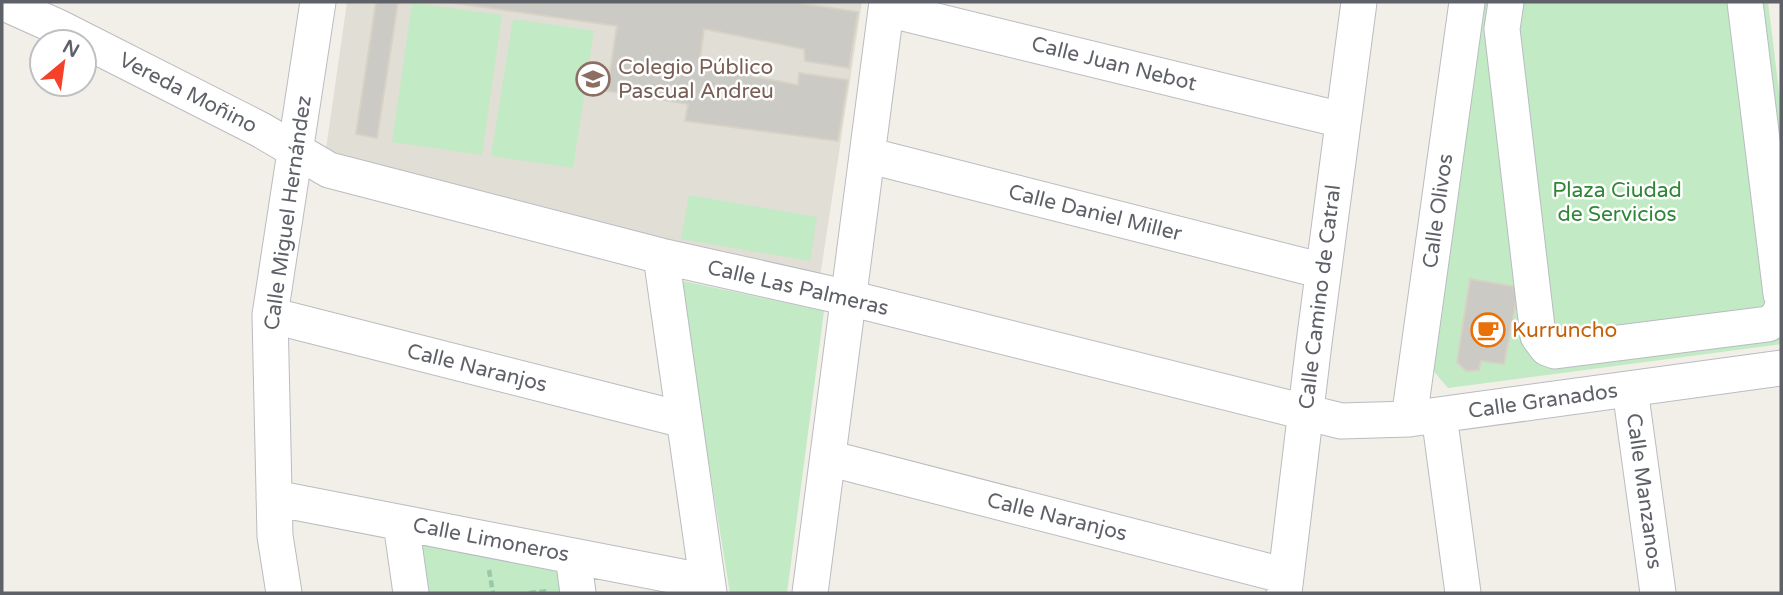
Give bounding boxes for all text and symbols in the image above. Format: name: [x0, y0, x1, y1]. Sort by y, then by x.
north arrow: [28, 28, 98, 98]
street label: Calle Juan Nebot: [1029, 31, 1199, 97]
text: N: [59, 36, 83, 62]
street label: Vereda Moñino: [115, 47, 261, 139]
place label: Colegio Público Pascual Andreu: [618, 55, 774, 104]
school or university icon: Colegio Público Pascual Andreu: [574, 60, 612, 98]
street label: Calle Miguel Hernández: [259, 94, 317, 332]
street label: Calle Olivos: [1418, 152, 1458, 270]
park label: Plaza Ciudad de Servicios: [1552, 178, 1682, 227]
street label: Calle Daniel Miller: [1006, 179, 1184, 247]
street label: Calle Camino de Catral: [1294, 183, 1346, 411]
street label: Calle Las Palmeras: [705, 255, 891, 321]
cafe icon: Kurruncho: [1469, 311, 1507, 349]
place label: Kurruncho: [1512, 318, 1617, 343]
street label: Calle Naranjos: [404, 338, 550, 398]
street label: Calle Granados: [1467, 378, 1619, 424]
street label: Calle Manzanos: [1621, 412, 1667, 570]
street label: Calle Naranjos: [984, 487, 1130, 547]
street label: Calle Limoneros: [411, 513, 571, 567]

